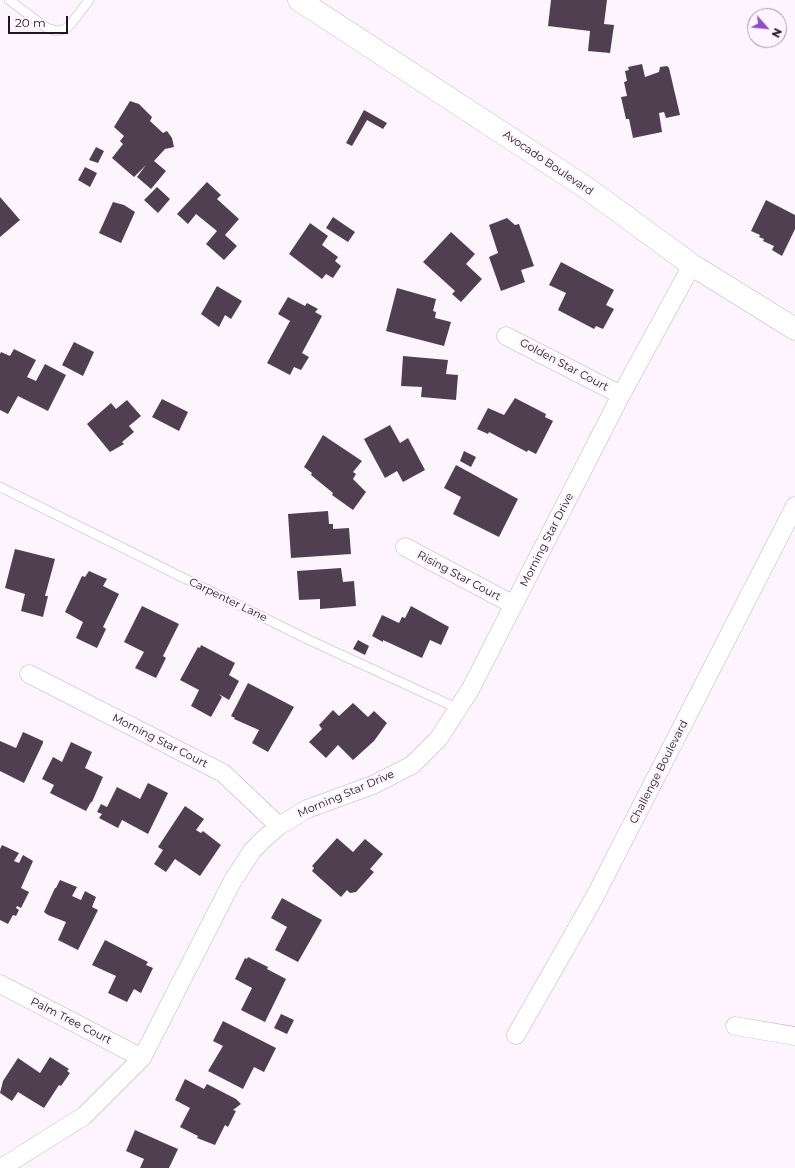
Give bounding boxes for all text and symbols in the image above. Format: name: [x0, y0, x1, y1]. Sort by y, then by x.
scale bar: [10, 8, 70, 34]
north arrow: [747, 8, 787, 48]
text: 20 m: [15, 15, 46, 30]
text: N: [769, 26, 785, 40]
street label: Avocado Boulevard: [500, 128, 596, 198]
street label: Golden Star Court: [517, 336, 611, 394]
street label: Morning Star Drive: [518, 491, 576, 589]
street label: Rising Star Court: [415, 548, 503, 604]
street label: Carpenter Lane: [187, 575, 269, 625]
street label: Morning Star Court: [110, 711, 210, 771]
street label: Challenge Boulevard: [627, 718, 691, 826]
street label: Morning Star Drive: [296, 768, 396, 820]
street label: Palm Tree Court: [28, 995, 114, 1047]

